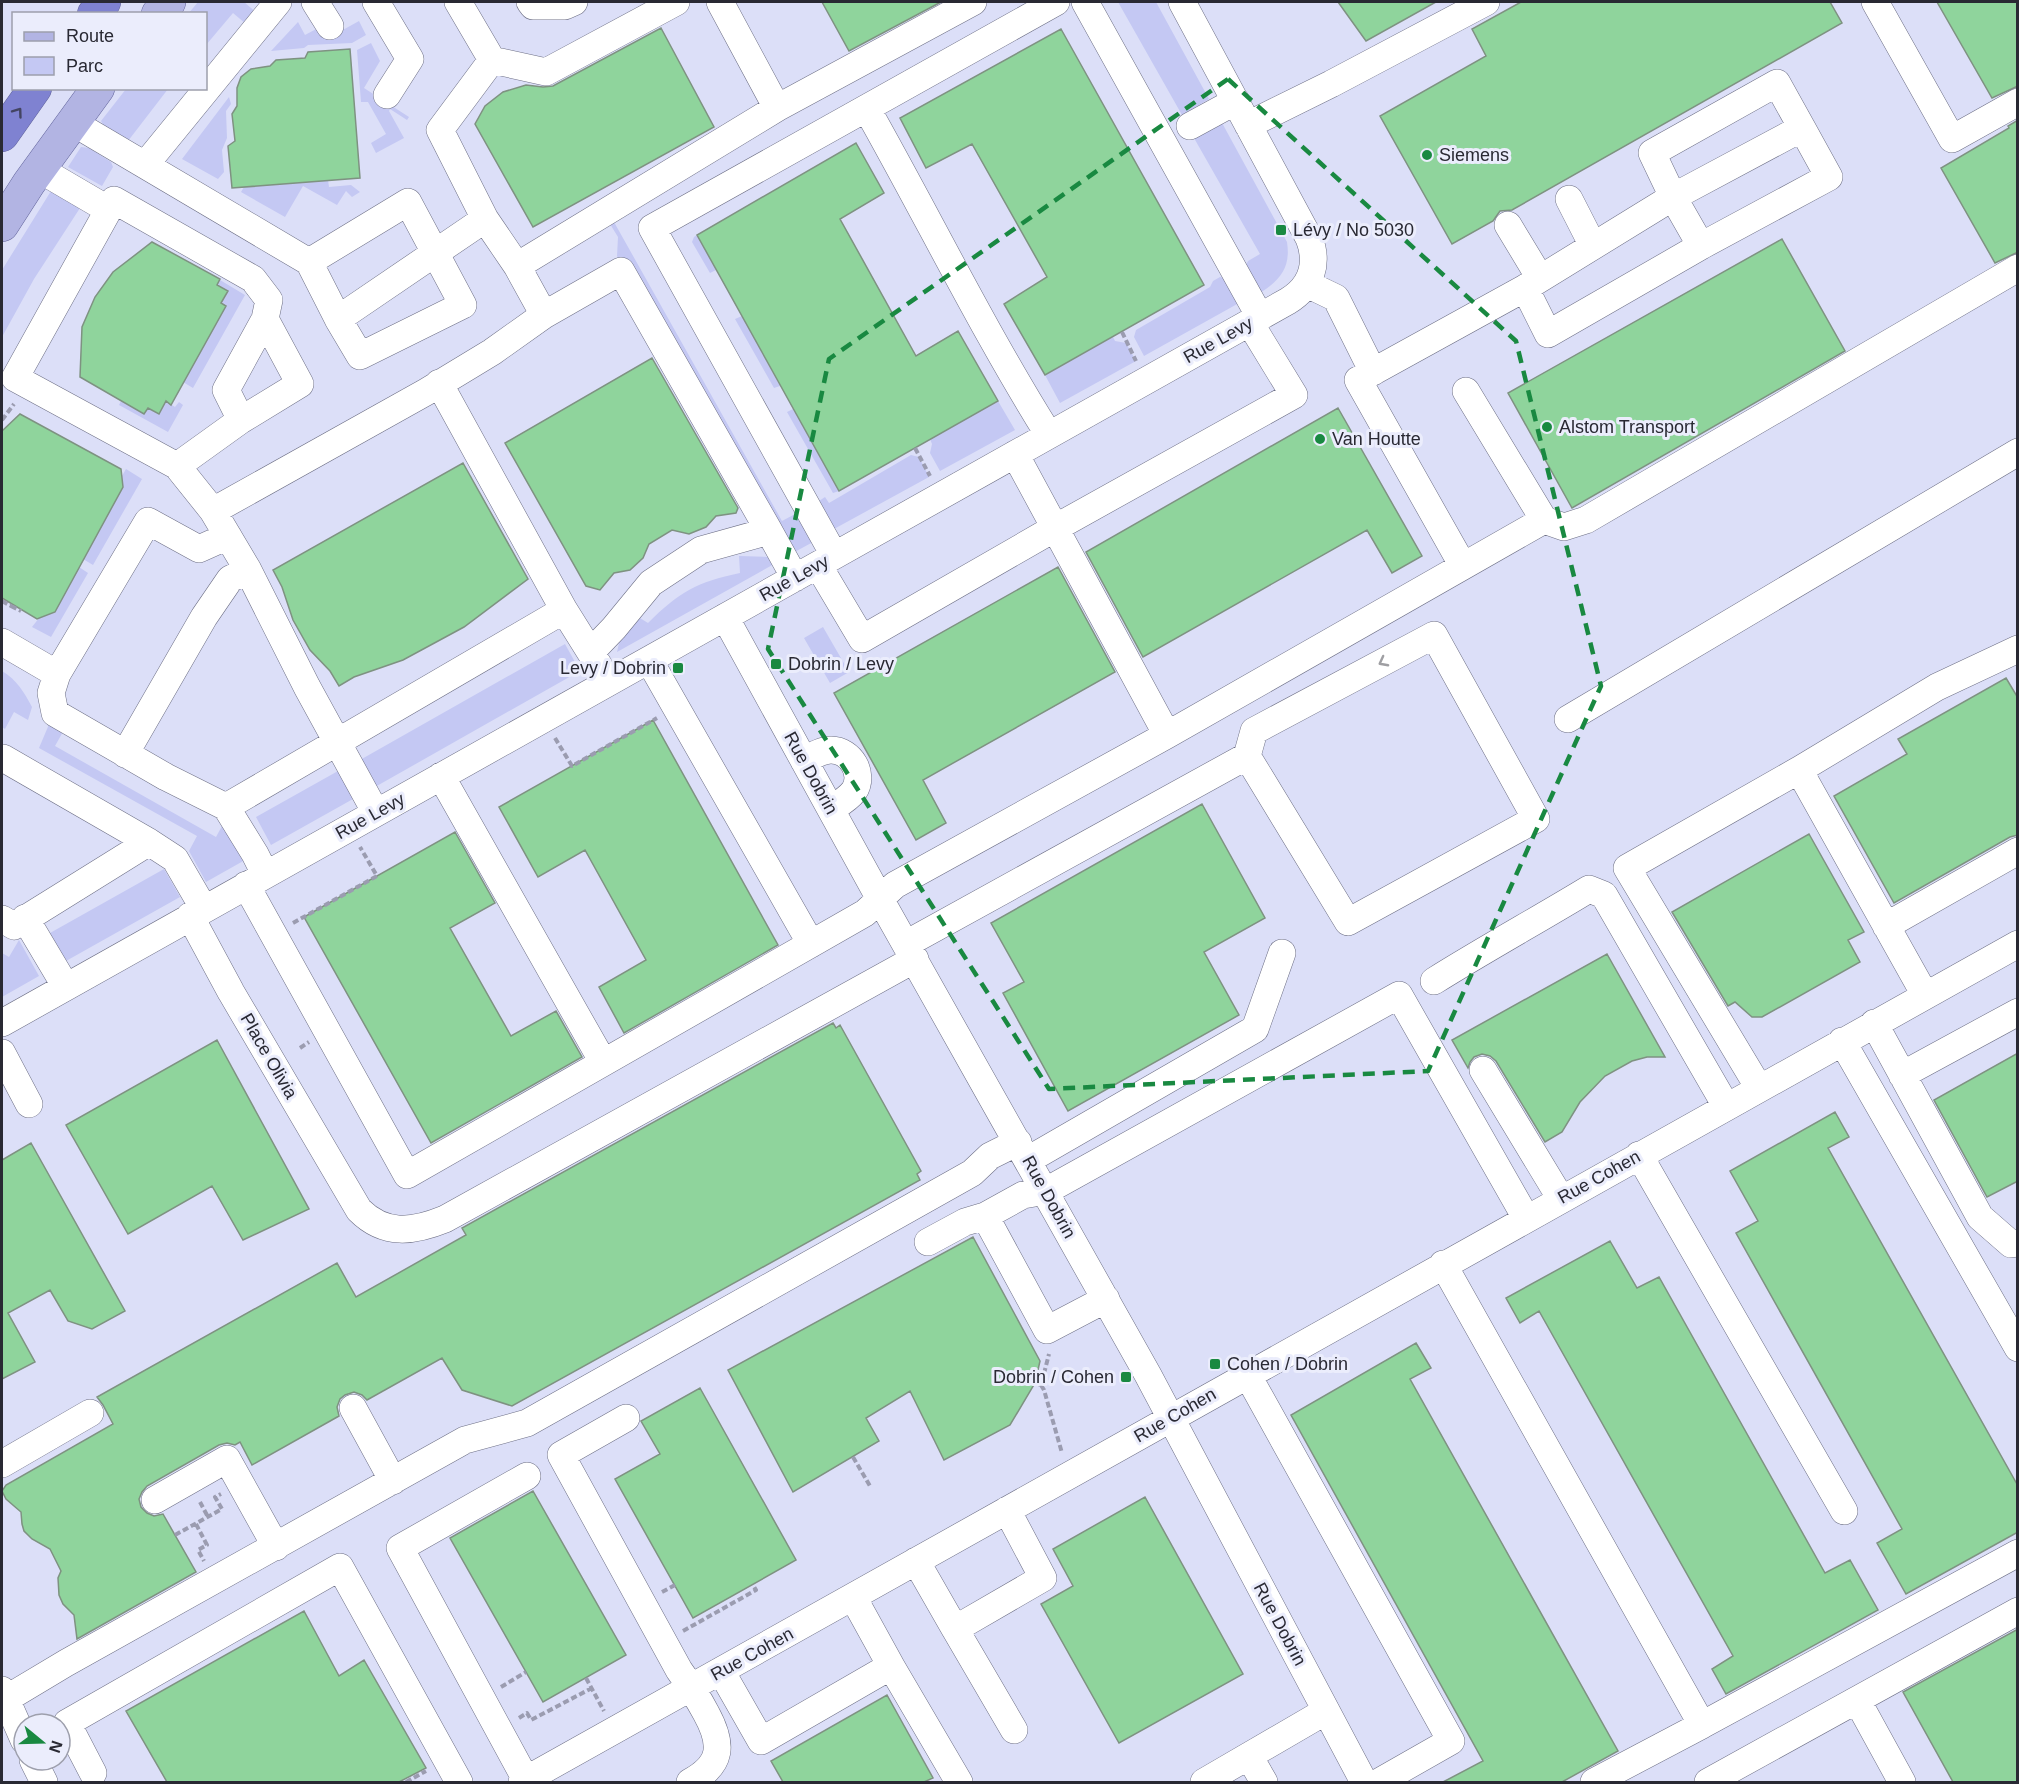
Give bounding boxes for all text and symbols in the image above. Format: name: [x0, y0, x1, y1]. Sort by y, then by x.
legend: [12, 12, 207, 90]
text: Route: [66, 26, 114, 46]
text: Parc: [66, 56, 103, 76]
one-way arrow: [11, 107, 22, 118]
place label: Siemens: [1439, 145, 1509, 165]
marker: Siemens: [1420, 148, 1434, 162]
place label: Lévy / No 5030: [1293, 220, 1414, 240]
marker: Lévy / No 5030: [1274, 223, 1288, 237]
street label: Rue Levy: [1180, 313, 1256, 367]
place label: Alstom Transport: [1559, 417, 1695, 437]
marker: Alstom Transport: [1540, 420, 1554, 434]
place label: Van Houtte: [1332, 429, 1421, 449]
marker: Van Houtte: [1313, 432, 1327, 446]
street label: Rue Levy: [756, 551, 832, 605]
place label: Dobrin / Levy: [788, 654, 894, 674]
one-way arrow: [1378, 655, 1389, 666]
marker: Dobrin / Levy: [769, 657, 783, 671]
place label: Levy / Dobrin: [560, 658, 666, 678]
marker: Levy / Dobrin: [671, 661, 685, 675]
street label: Rue Dobrin: [780, 728, 842, 818]
street label: Rue Levy: [332, 789, 408, 843]
street label: Place Olivia: [237, 1010, 302, 1103]
street label: Rue Cohen: [1554, 1146, 1644, 1208]
street label: Rue Dobrin: [1018, 1152, 1080, 1242]
place label: Cohen / Dobrin: [1227, 1354, 1348, 1374]
marker: Cohen / Dobrin: [1208, 1357, 1222, 1371]
place label: Dobrin / Cohen: [993, 1367, 1114, 1387]
marker: Dobrin / Cohen: [1119, 1370, 1133, 1384]
street label: Rue Cohen: [1131, 1384, 1219, 1446]
street label: Rue Dobrin: [1250, 1579, 1310, 1669]
street label: Rue Cohen: [707, 1623, 797, 1685]
north arrow: [12, 1712, 72, 1772]
text: N: [46, 1738, 66, 1755]

